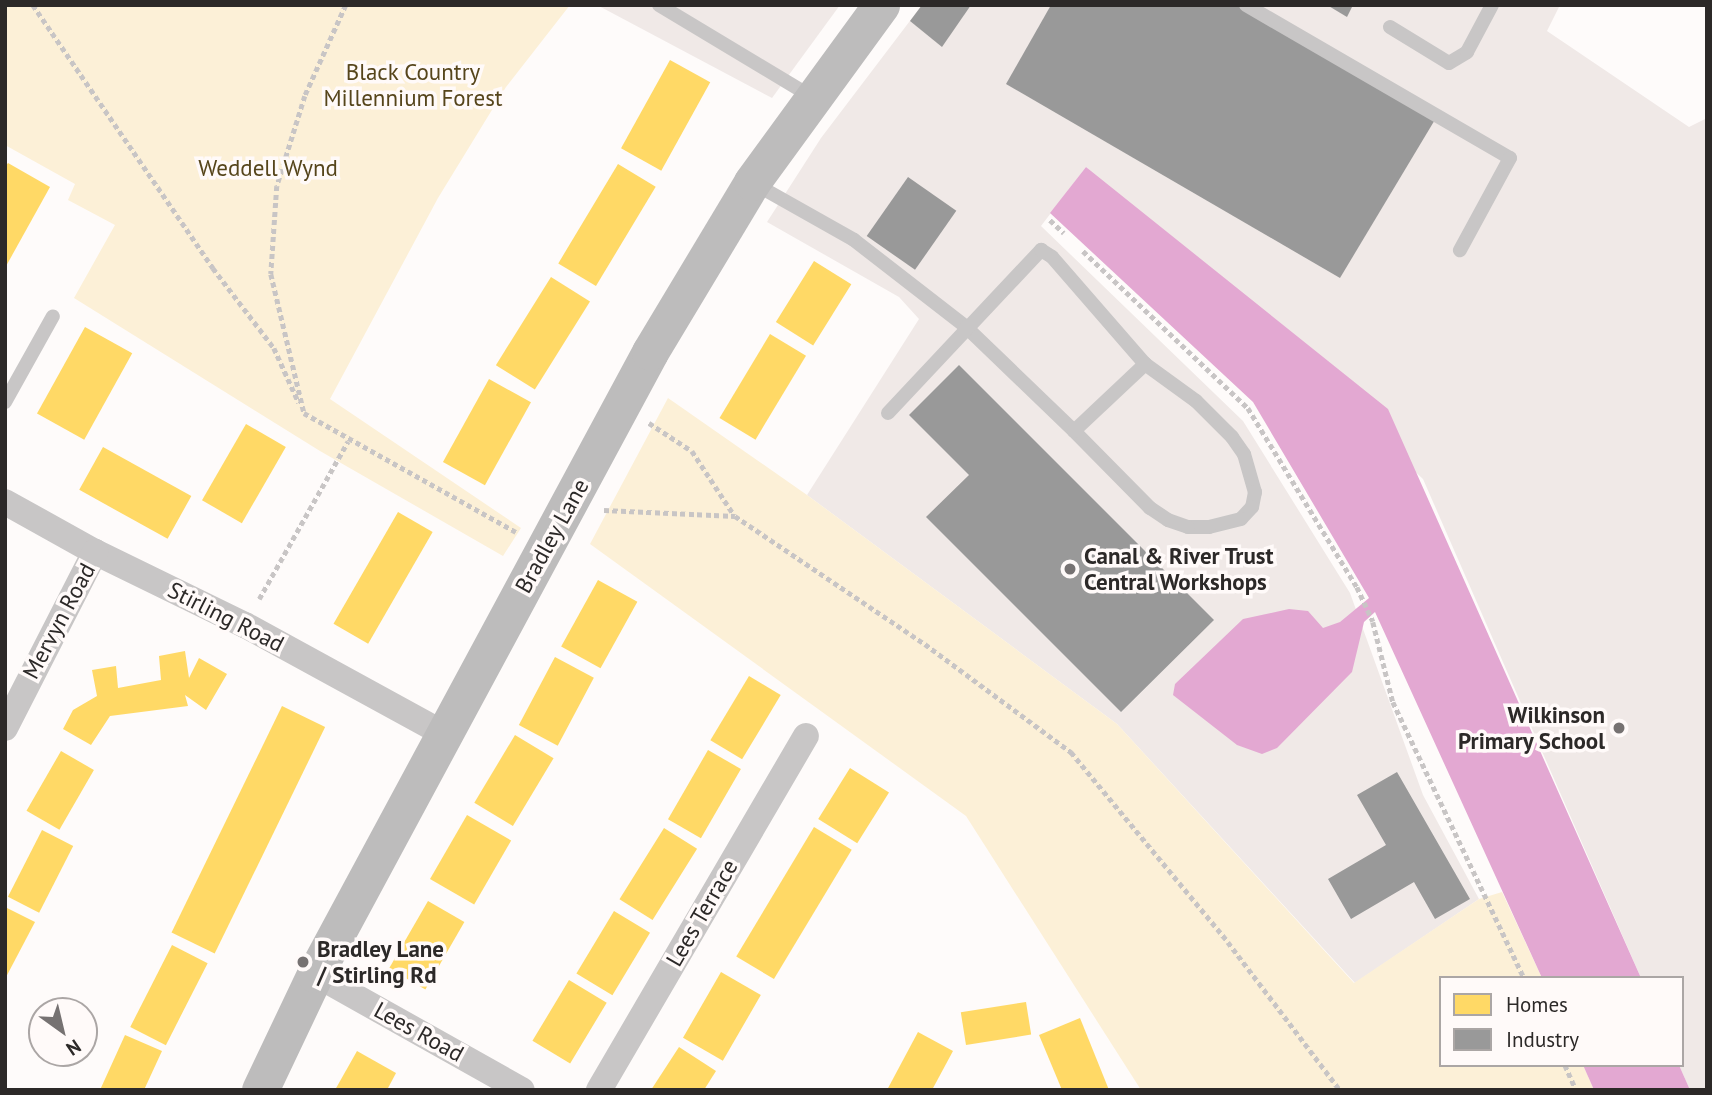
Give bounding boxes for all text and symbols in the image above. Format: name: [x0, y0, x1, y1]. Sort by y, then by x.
park label: Black Country Millennium Forest: [323, 58, 503, 112]
park label: Weddell Wynd: [198, 154, 338, 182]
street label: Bradley Lane: [509, 474, 595, 598]
place label: Canal & River Trust Central Workshops: [1084, 542, 1274, 596]
street label: Mervyn Road: [17, 558, 101, 684]
marker: Canal & River Trust Central Workshops: [1062, 561, 1078, 577]
street label: Stirling Road: [163, 576, 289, 658]
place label: Wilkinson Primary School: [1457, 701, 1605, 755]
marker: Wilkinson Primary School: [1611, 720, 1627, 736]
street label: Lees Terrace: [660, 854, 744, 972]
place label: Bradley Lane / Stirling Rd: [317, 935, 445, 989]
marker: Bradley Lane / Stirling Rd: [295, 954, 311, 970]
legend: [1439, 976, 1684, 1067]
text: Homes: [1506, 991, 1568, 1018]
street label: Lees Road: [369, 996, 469, 1068]
north arrow: [28, 997, 98, 1067]
text: Industry: [1506, 1026, 1579, 1053]
text: N: [62, 1034, 86, 1061]

